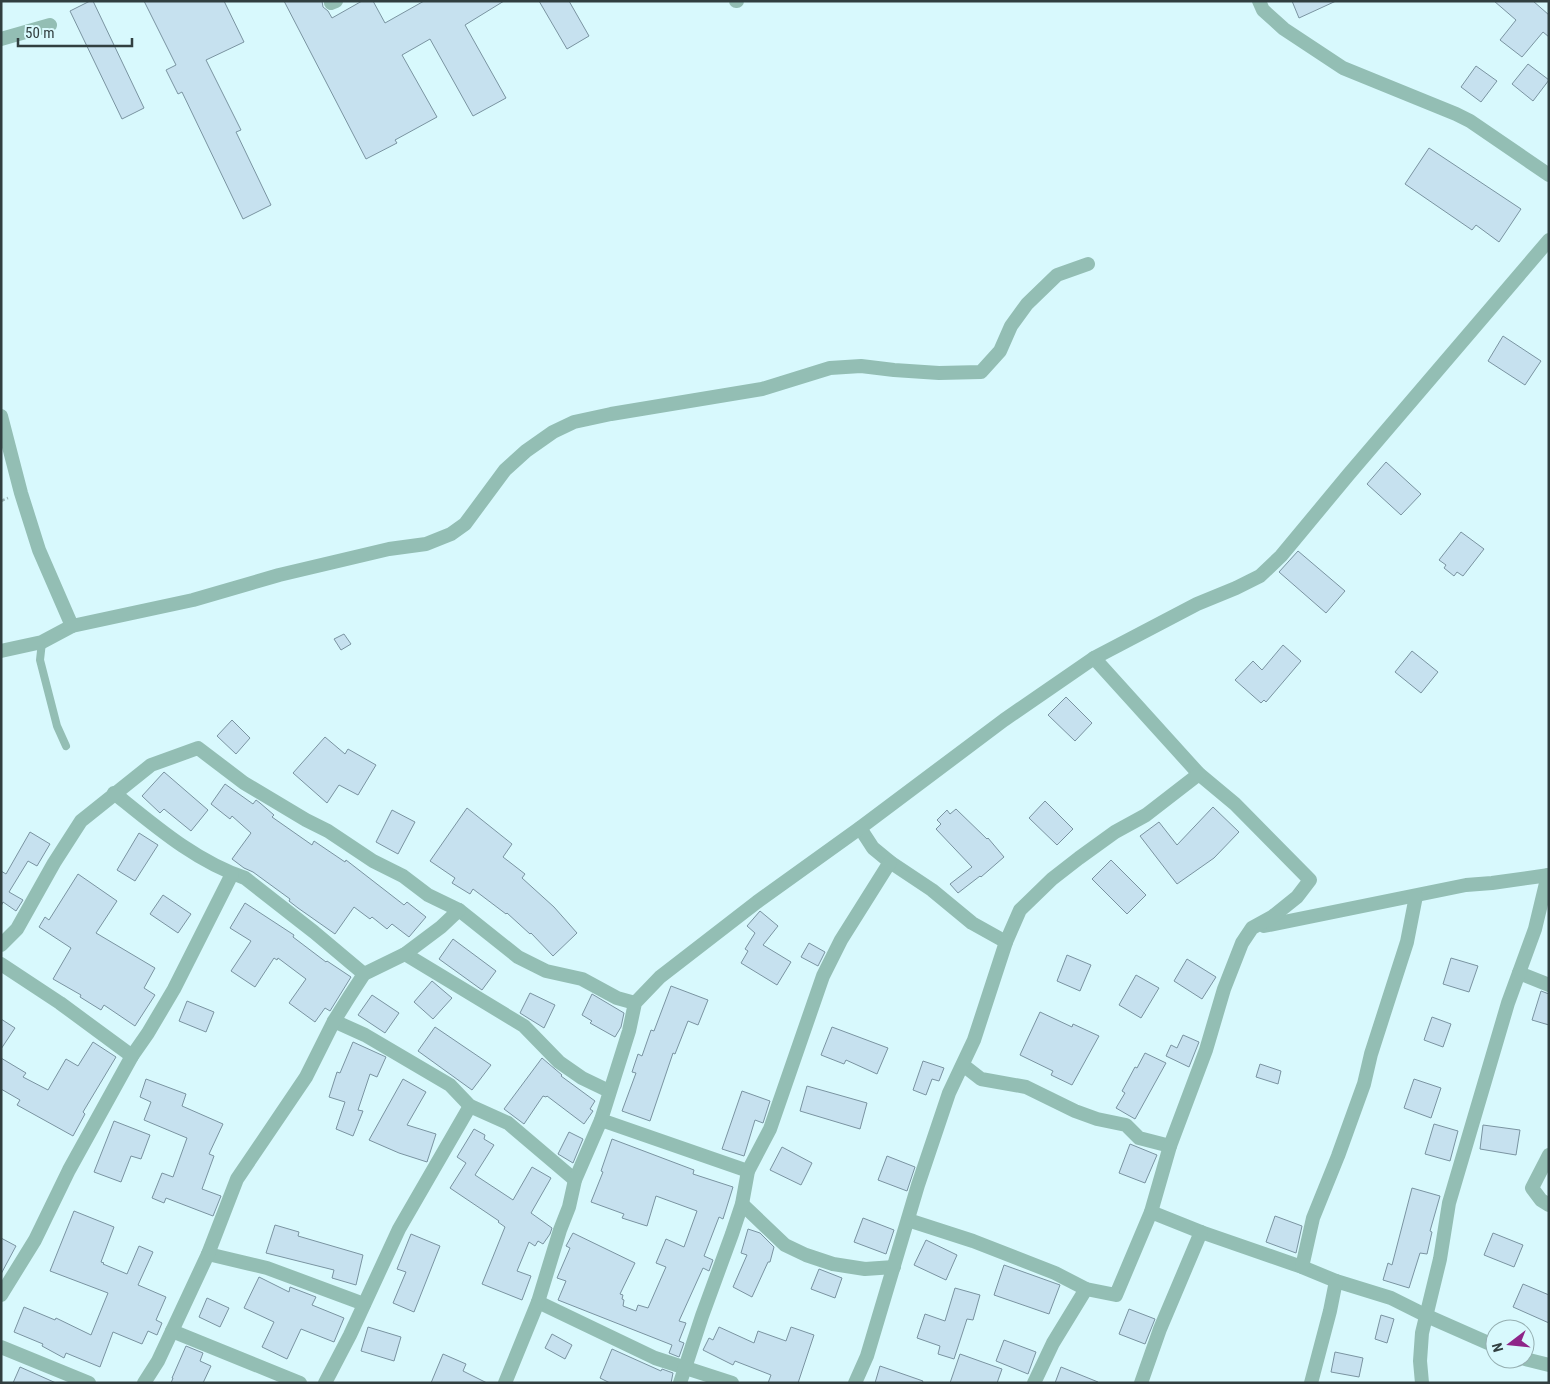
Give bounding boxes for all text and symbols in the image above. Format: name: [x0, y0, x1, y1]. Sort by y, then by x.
scale bar: [18, 15, 131, 47]
text: 50 m: [25, 24, 55, 42]
north arrow: [1485, 1319, 1535, 1369]
text: N: [1489, 1341, 1506, 1354]

